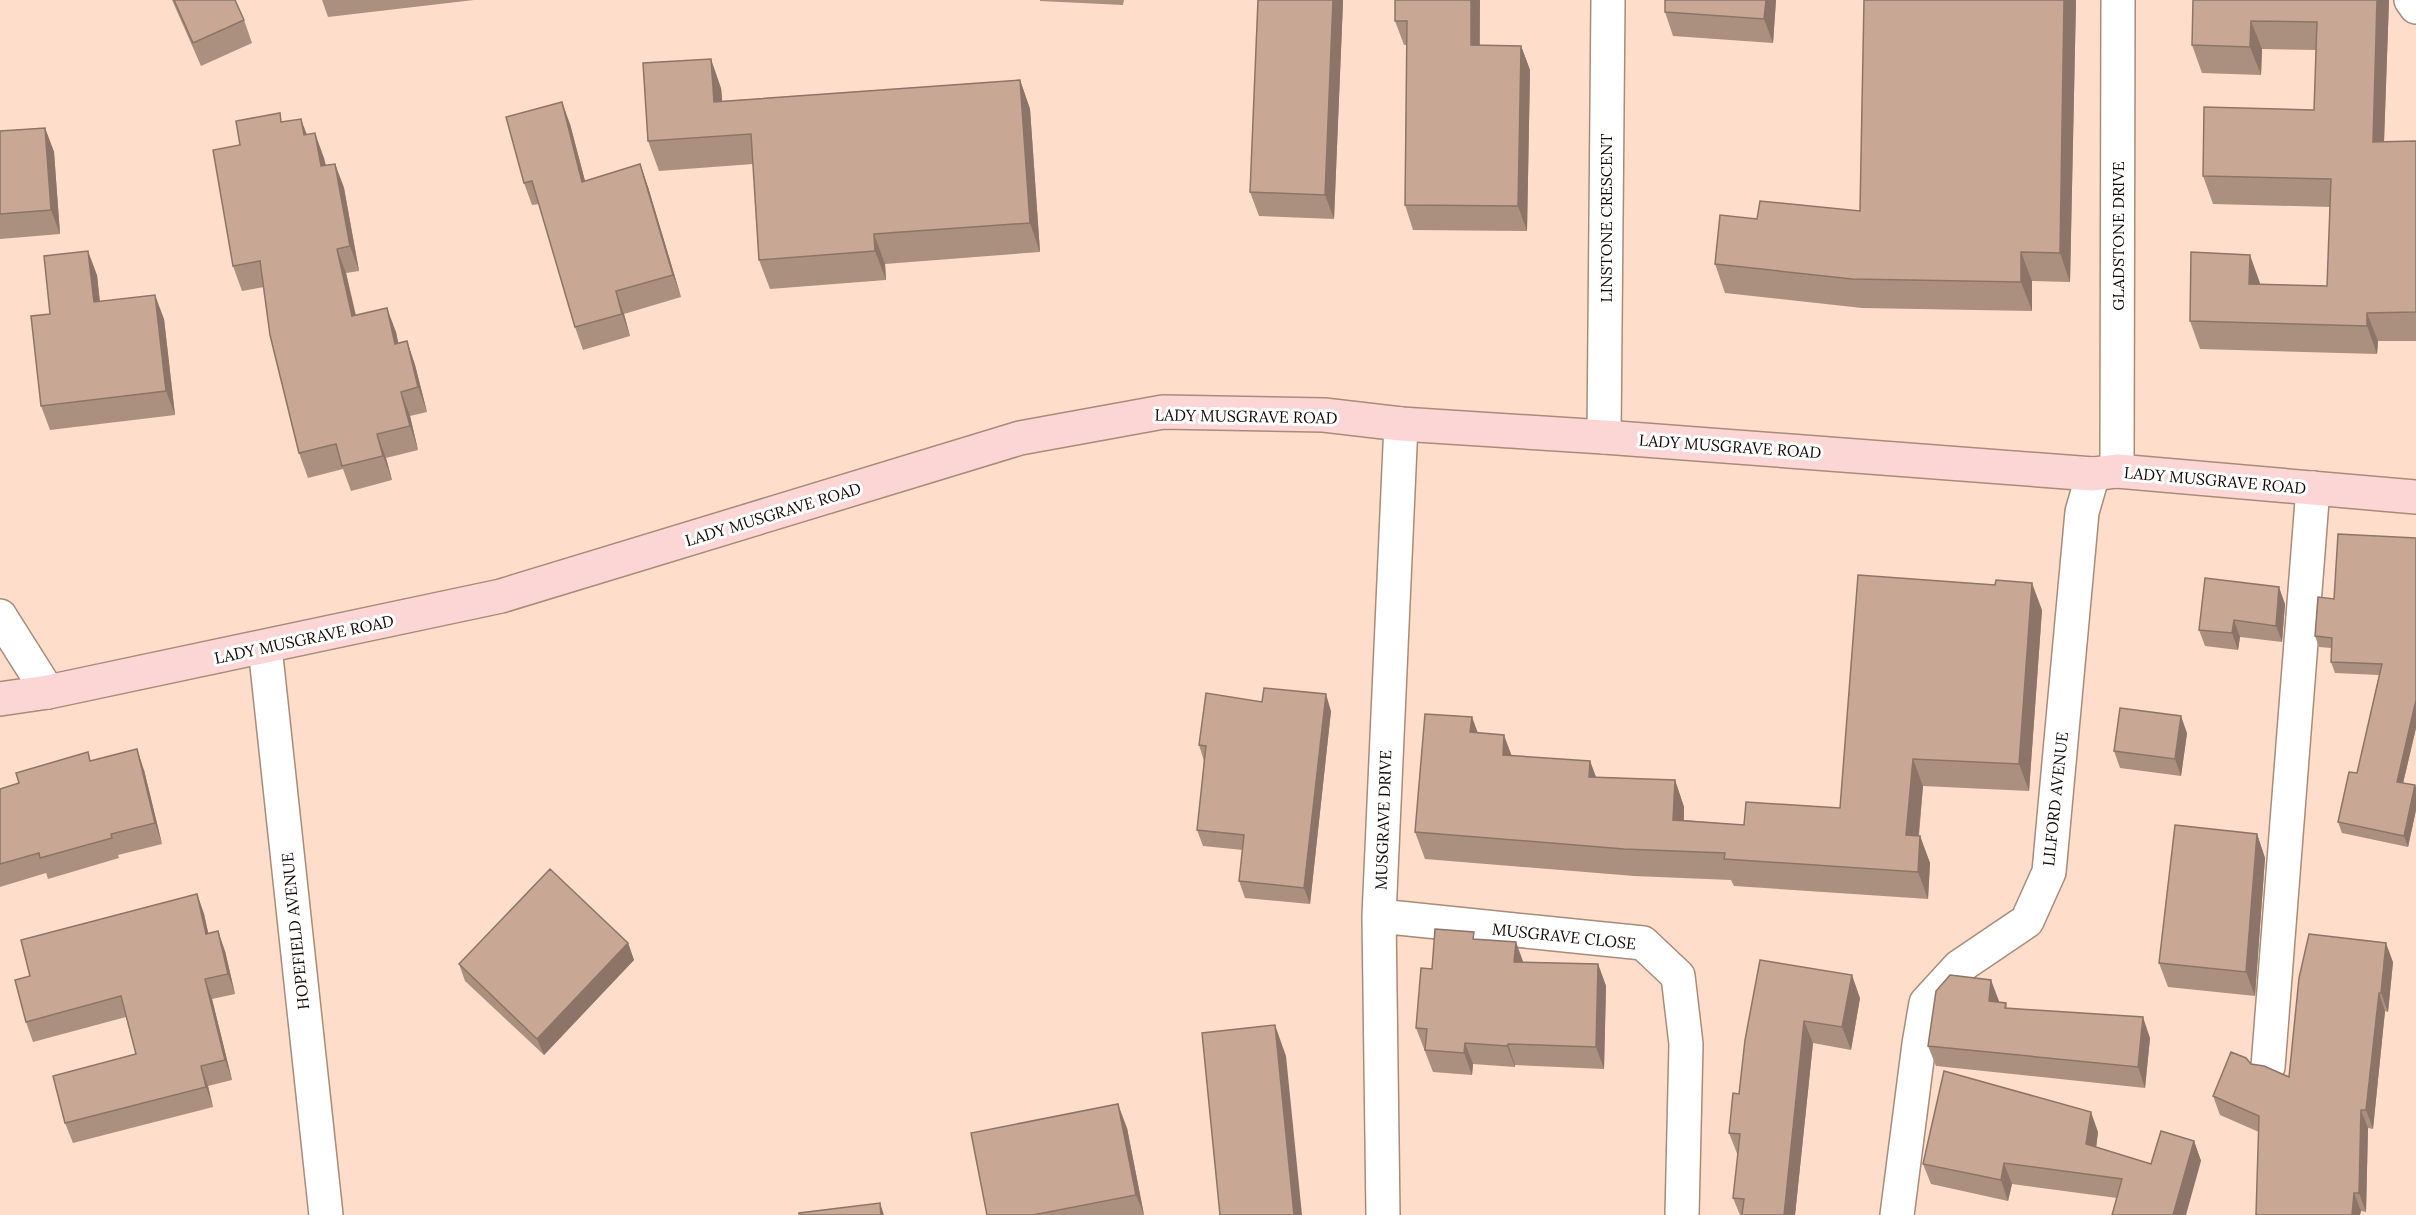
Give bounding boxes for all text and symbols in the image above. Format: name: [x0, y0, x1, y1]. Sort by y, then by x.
street label: LINSTONE CRESCENT: [1596, 134, 1616, 302]
street label: GLADSTONE DRIVE: [2108, 161, 2128, 311]
street label: LADY MUSGRAVE ROAD: [1154, 404, 1338, 428]
street label: LADY MUSGRAVE ROAD: [1638, 430, 1822, 462]
street label: LADY MUSGRAVE ROAD: [2123, 462, 2307, 498]
street label: LADY MUSGRAVE ROAD: [683, 478, 863, 550]
street label: LADY MUSGRAVE ROAD: [212, 610, 396, 668]
street label: LILFORD AVENUE: [2038, 731, 2072, 867]
street label: MUSGRAVE DRIVE: [1371, 749, 1395, 890]
street label: HOPEFIELD AVENUE: [277, 851, 313, 1011]
street label: MUSGRAVE CLOSE: [1491, 918, 1637, 954]

